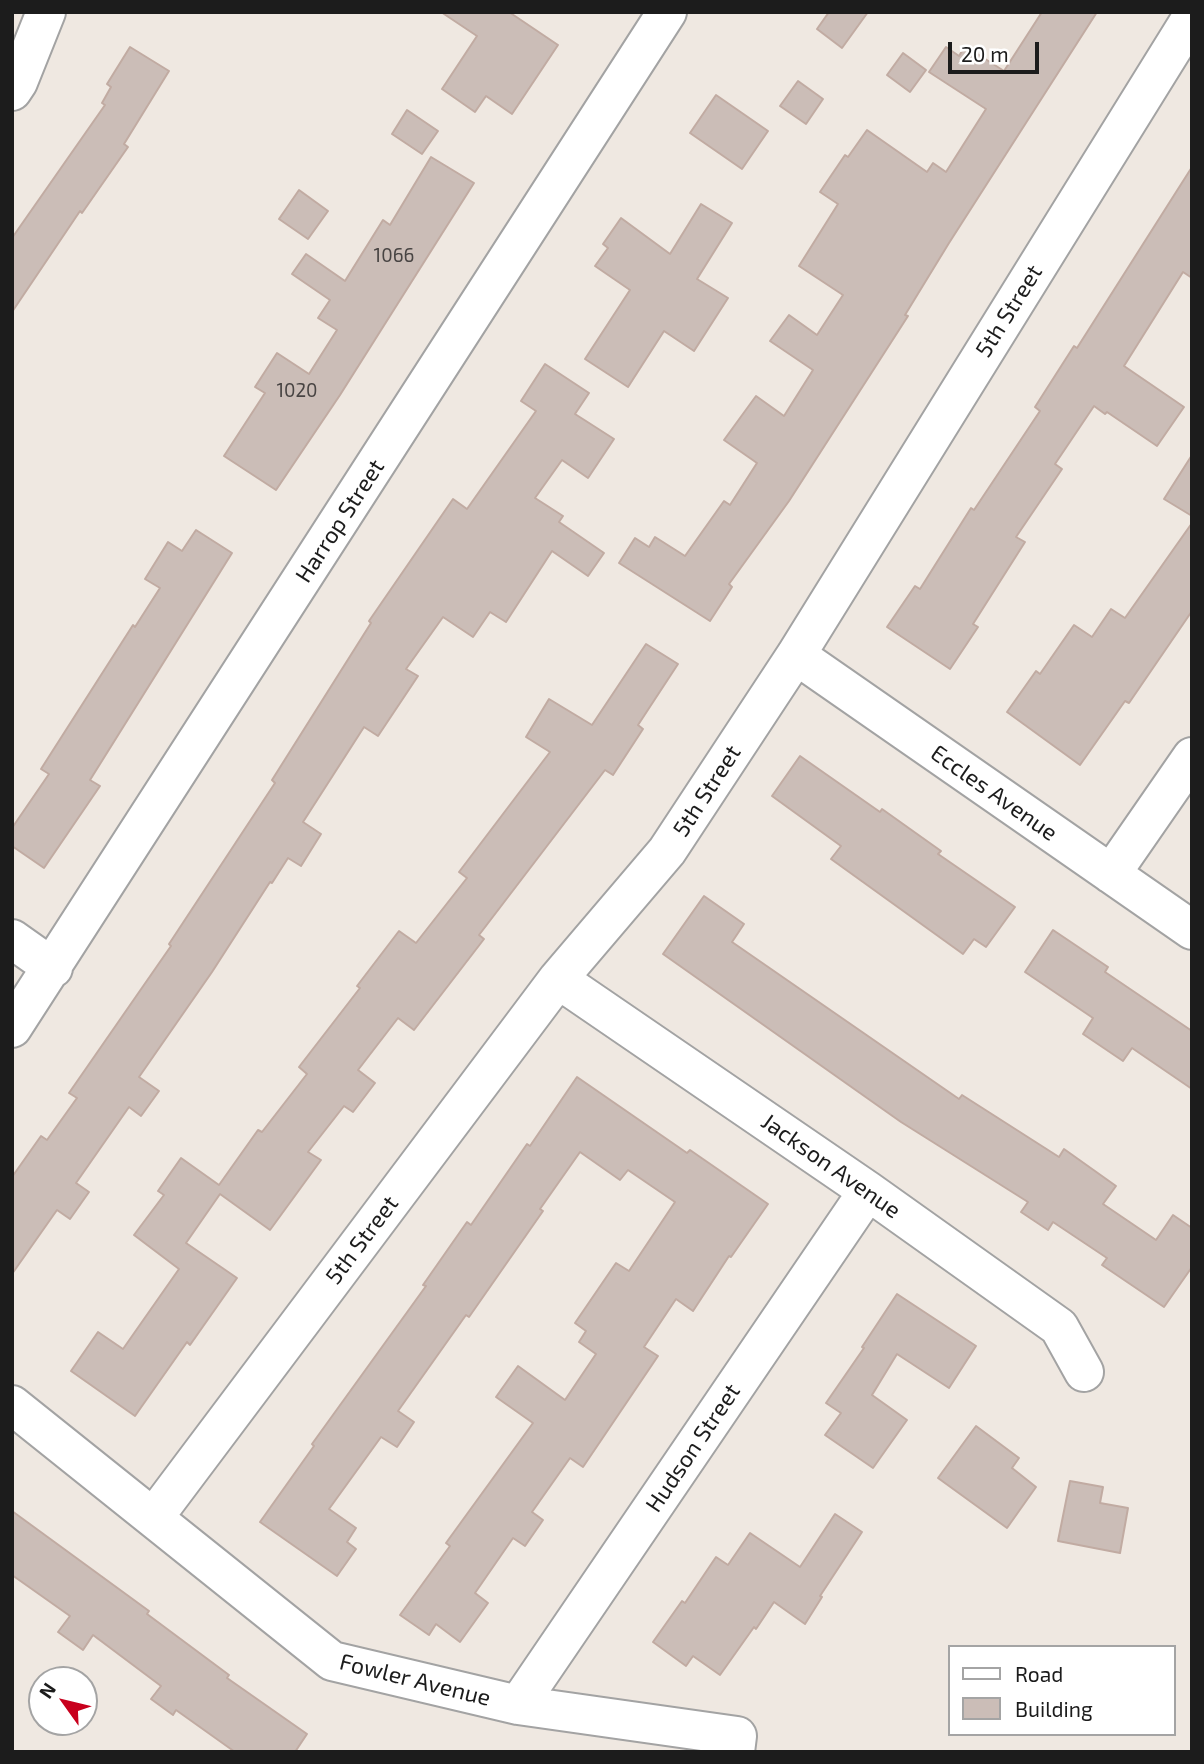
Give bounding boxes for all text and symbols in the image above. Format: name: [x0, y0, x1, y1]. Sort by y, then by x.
scale bar: [952, 28, 1043, 72]
text: 20 m: [961, 41, 1009, 66]
house number: 1066: [374, 245, 414, 267]
street label: 5th Street: [970, 260, 1048, 362]
house number: 1020: [276, 380, 318, 402]
street label: Harrop Street: [290, 454, 390, 588]
street label: Eccles Avenue: [925, 739, 1063, 847]
street label: 5th Street: [667, 740, 747, 842]
street label: Jackson Avenue: [756, 1108, 906, 1224]
street label: 5th Street: [320, 1190, 404, 1290]
street label: Hudson Street: [640, 1379, 746, 1517]
legend: [948, 1645, 1176, 1736]
street label: Fowler Avenue: [337, 1648, 493, 1712]
text: Road: [1015, 1661, 1063, 1686]
north arrow: [28, 1666, 98, 1736]
text: N: [33, 1678, 60, 1702]
text: Building: [1015, 1696, 1093, 1721]

